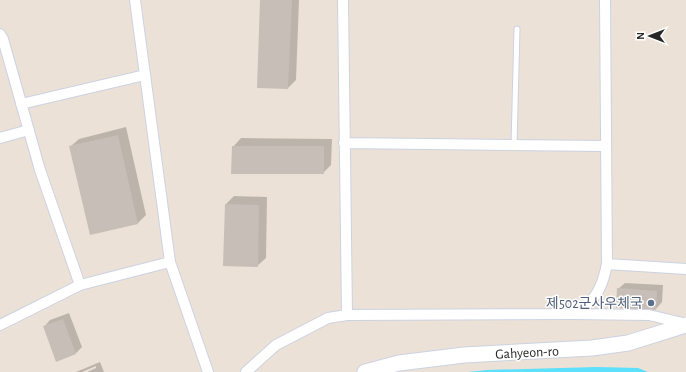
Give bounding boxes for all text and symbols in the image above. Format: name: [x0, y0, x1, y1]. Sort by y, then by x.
north arrow: [630, 16, 670, 56]
text: N: [635, 32, 646, 40]
place label: 제502군사우체국: [546, 296, 643, 311]
marker: 제502군사우체국: [646, 298, 656, 308]
street label: Gahyeon-ro: [495, 344, 559, 362]

